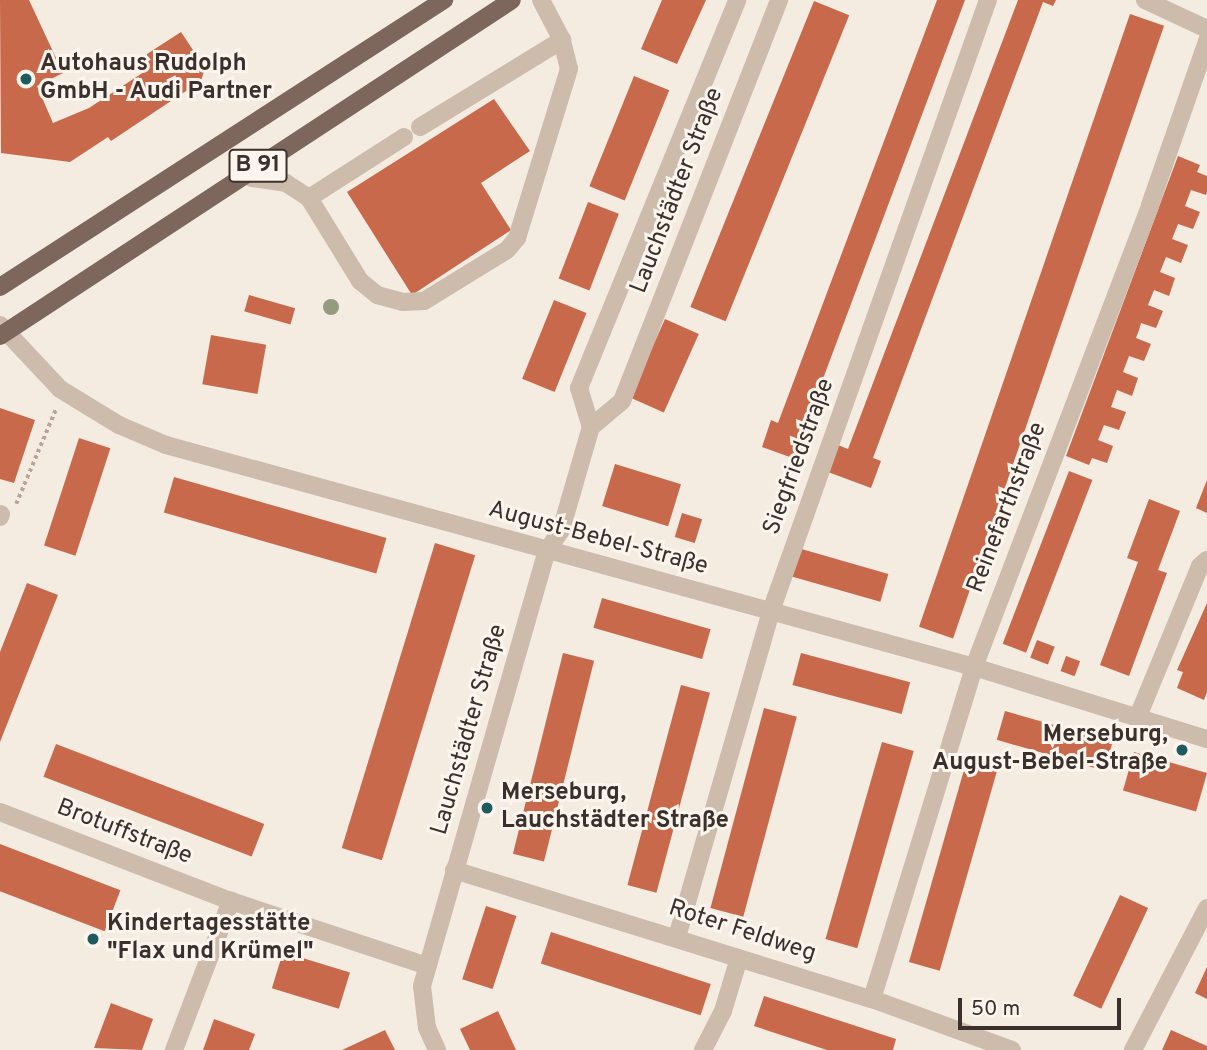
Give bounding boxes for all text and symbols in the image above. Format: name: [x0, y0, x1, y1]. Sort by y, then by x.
place label: Autohaus Rudolph GmbH - Audi Partner: [40, 51, 273, 107]
marker: Autohaus Rudolph GmbH - Audi Partner: [18, 71, 34, 87]
street label: Lauchstädter Straße: [626, 84, 730, 298]
road number: B 91: [228, 146, 288, 186]
street label: Siegfriedstraße: [758, 375, 842, 539]
street label: Reinefarthstraße: [962, 419, 1054, 597]
street label: August-Bebel-Straße: [485, 496, 711, 582]
street label: Lauchstädter Straße: [426, 621, 514, 839]
place label: Merseburg, August-Bebel-Straße: [932, 722, 1168, 778]
marker: Merseburg, August-Bebel-Straße: [1174, 742, 1190, 758]
place label: Merseburg, Lauchstädter Straße: [501, 780, 729, 836]
street label: Brotuffstraße: [52, 794, 196, 872]
marker: Merseburg, Lauchstädter Straße: [479, 800, 495, 816]
street label: Roter Feldweg: [665, 895, 819, 969]
place label: Kindertagesstätte "Flax und Krümel": [107, 911, 314, 967]
marker: Kindertagesstätte "Flax und Krümel": [85, 931, 101, 947]
scale bar: [962, 984, 1125, 1028]
text: 50 m: [971, 996, 1020, 1023]

